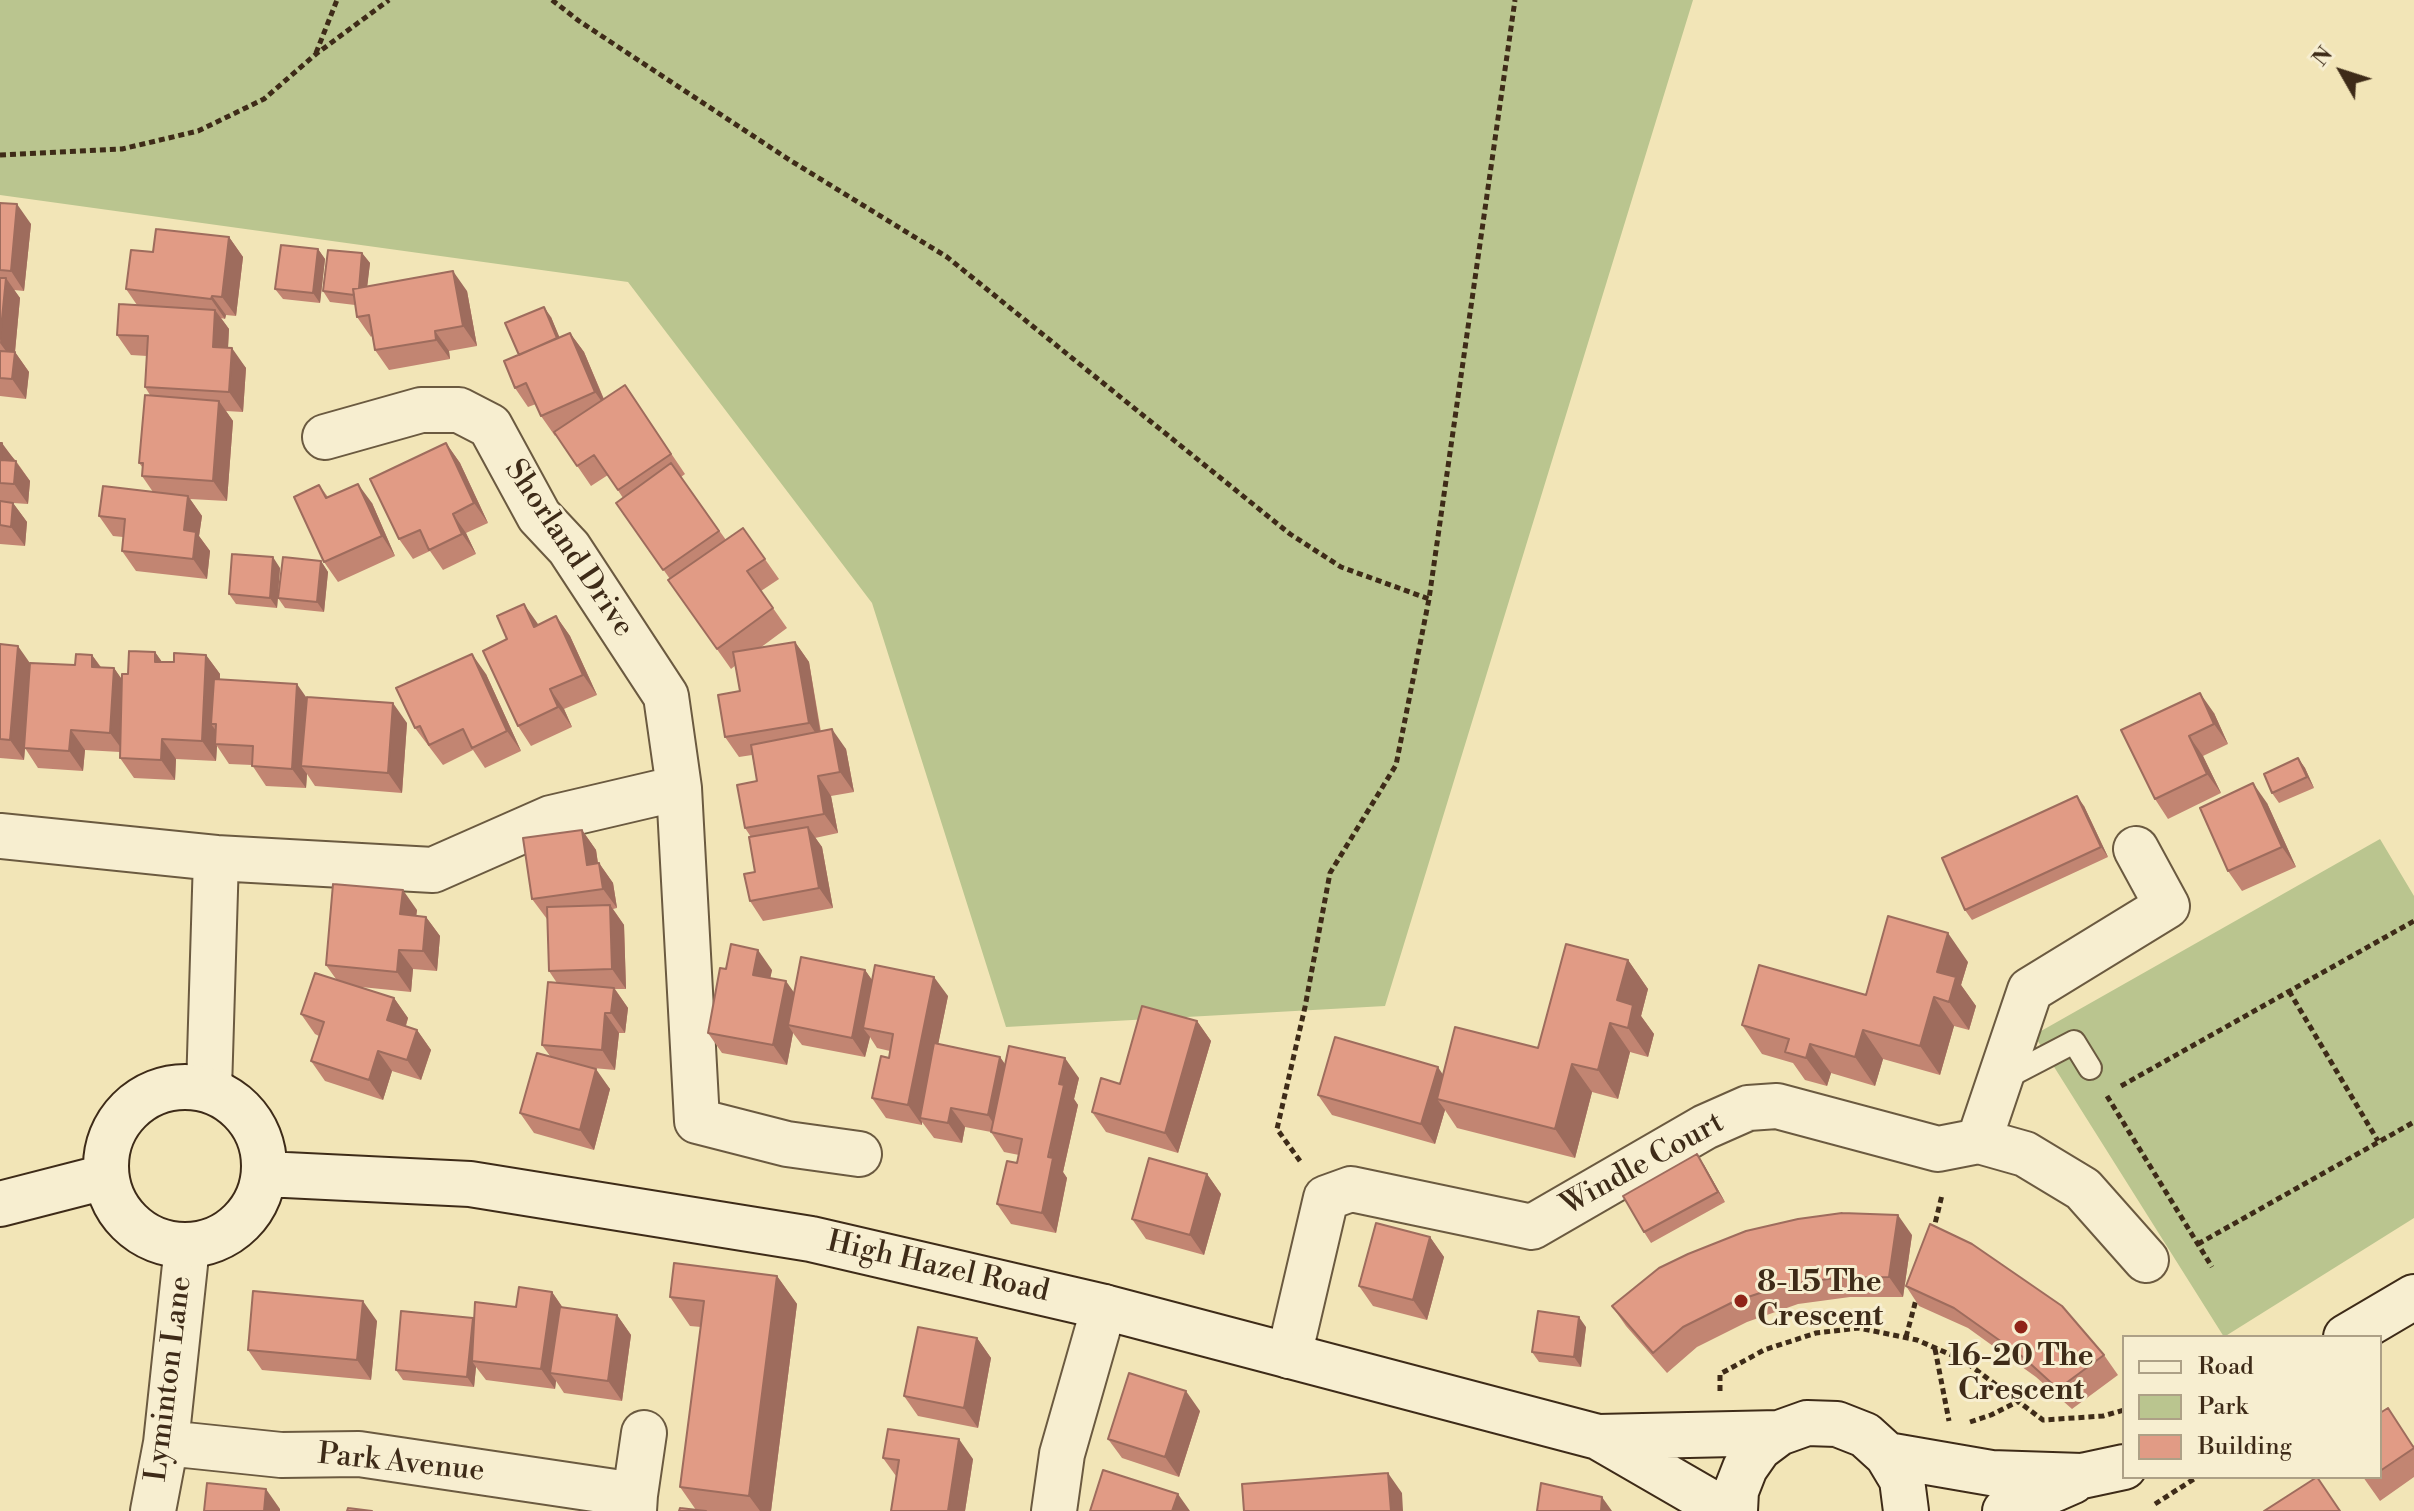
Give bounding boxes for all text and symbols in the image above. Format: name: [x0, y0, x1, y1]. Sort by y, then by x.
north arrow: [2302, 32, 2382, 112]
text: N: [2307, 41, 2339, 72]
street label: Shorland Drive: [495, 454, 641, 644]
street label: Windle Court: [1555, 1106, 1731, 1224]
street label: High Hazel Road: [823, 1225, 1053, 1311]
place label: 8-15 The Crescent: [1757, 1266, 1883, 1336]
street label: Lyminton Lane: [140, 1274, 200, 1484]
marker: 8-15 The Crescent: [1732, 1292, 1750, 1310]
marker: 16-20 The Crescent: [2012, 1318, 2030, 1336]
legend: [2122, 1335, 2382, 1479]
place label: 16-20 The Crescent: [1948, 1340, 2094, 1410]
text: Road: [2198, 1352, 2254, 1382]
text: Park: [2198, 1392, 2248, 1422]
text: Building: [2198, 1432, 2292, 1462]
street label: Park Avenue: [316, 1437, 486, 1491]

